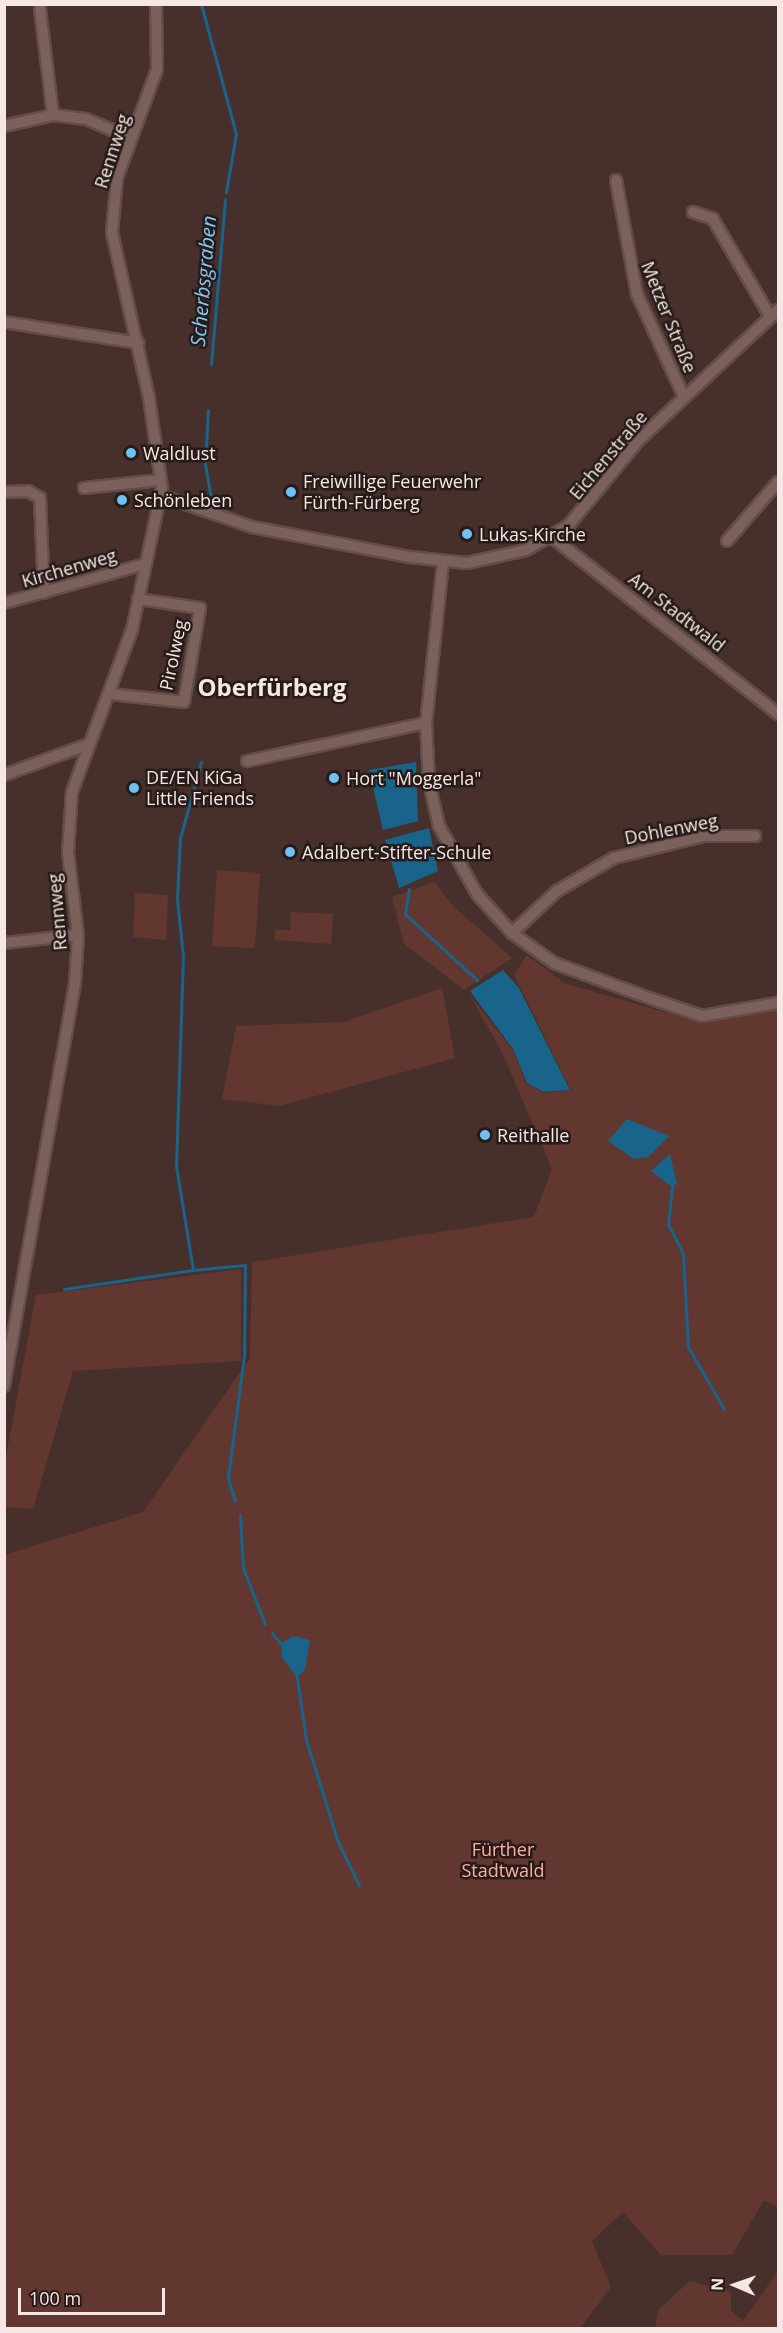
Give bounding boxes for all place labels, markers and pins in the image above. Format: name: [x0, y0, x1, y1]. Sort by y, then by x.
place label: Waldlust: [143, 442, 216, 464]
marker: Waldlust: [124, 446, 138, 460]
place label: Freiwillige Feuerwehr Fürth-Fürberg: [303, 471, 481, 514]
marker: Freiwillige Feuerwehr Fürth-Fürberg: [284, 485, 298, 499]
place label: Schönleben: [134, 489, 232, 511]
marker: Schönleben: [115, 493, 129, 507]
place label: Lukas-Kirche: [479, 523, 586, 545]
marker: Lukas-Kirche: [460, 527, 474, 541]
place label: DE/EN KiGa Little Friends: [146, 767, 254, 810]
place label: Hort "Moggerla": [346, 767, 481, 789]
marker: Hort "Moggerla": [327, 771, 341, 785]
marker: DE/EN KiGa Little Friends: [127, 781, 141, 795]
place label: Adalbert-Stifter-Schule: [302, 841, 491, 863]
marker: Adalbert-Stifter-Schule: [283, 845, 297, 859]
place label: Reithalle: [497, 1124, 569, 1146]
marker: Reithalle: [478, 1128, 492, 1142]

